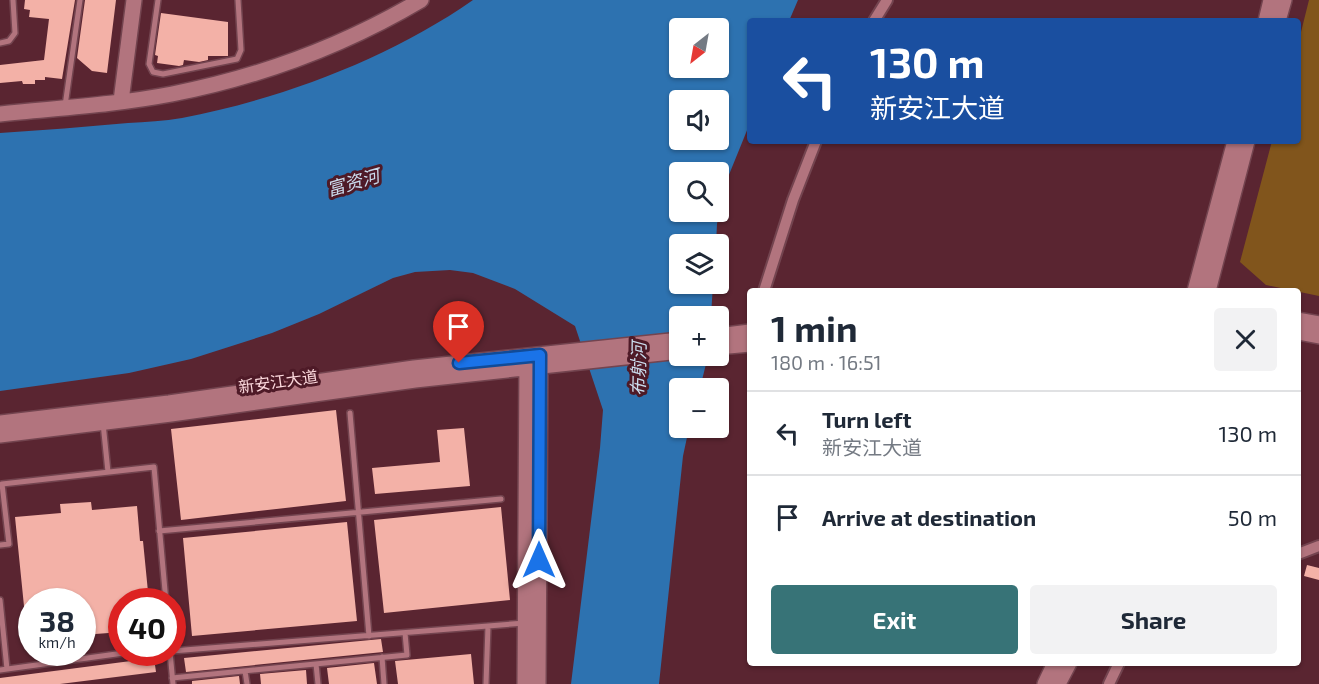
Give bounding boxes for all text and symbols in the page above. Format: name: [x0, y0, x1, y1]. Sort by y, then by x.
north arrow: [669, 18, 729, 78]
map controls: [669, 18, 729, 438]
text: 130 m: [870, 36, 985, 86]
icon: left: [771, 42, 849, 120]
button: sound: [669, 90, 729, 150]
text: 新安江大道: [870, 91, 1005, 123]
button: search: [669, 162, 729, 222]
water label: 富资河: [324, 163, 385, 200]
button: layers: [669, 234, 729, 294]
pin: [433, 301, 484, 363]
button: +: [669, 306, 729, 366]
text: 1 min: [771, 306, 858, 349]
button: close: [1214, 308, 1277, 371]
icon: arrive: [442, 310, 475, 343]
water label: 布射河: [627, 339, 650, 396]
text: 180 m · 16:51: [771, 350, 882, 374]
street label: 新安江大道: [237, 366, 319, 396]
button: −: [669, 378, 729, 438]
text: Turn left: [822, 406, 911, 432]
icon: left: [771, 417, 804, 450]
text: 130 m: [1219, 420, 1277, 446]
text: 新安江大道: [822, 435, 922, 459]
icon: arrive: [771, 501, 804, 534]
text: Arrive at destination: [822, 504, 1036, 530]
text: 50 m: [1228, 504, 1277, 530]
position arrow: [507, 528, 571, 592]
button: Exit: [771, 585, 1018, 654]
button: Share: [1030, 585, 1277, 654]
speed limit sign: 40: [108, 588, 186, 666]
text: 38: [39, 602, 75, 638]
text: km/h: [38, 633, 76, 651]

